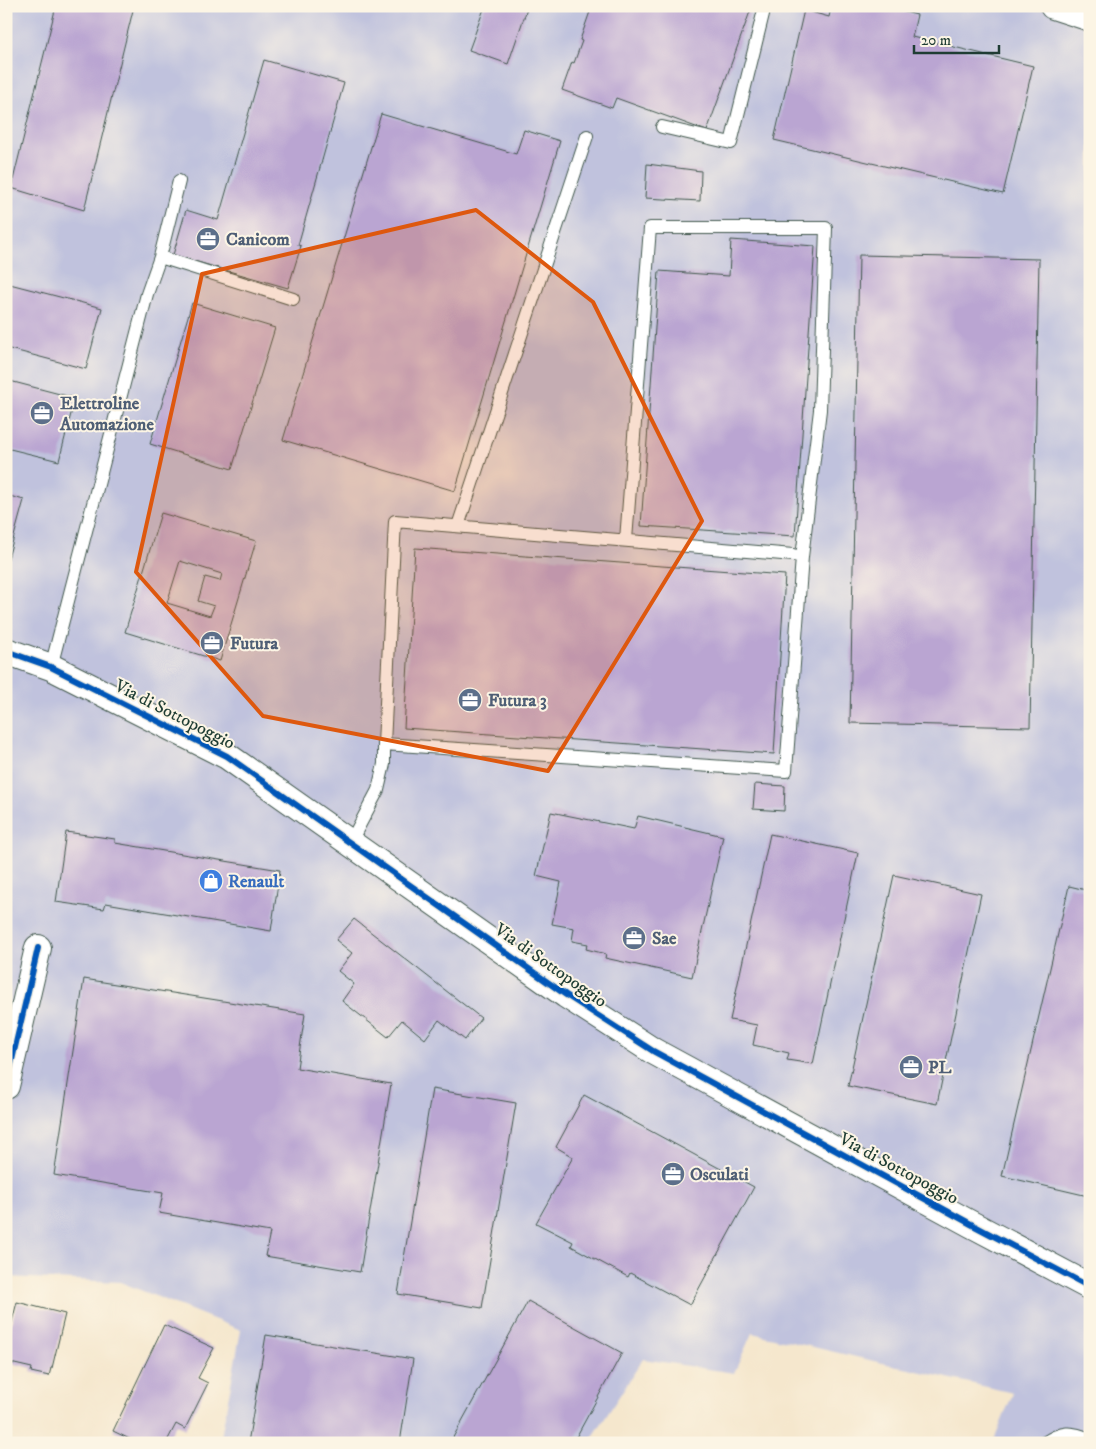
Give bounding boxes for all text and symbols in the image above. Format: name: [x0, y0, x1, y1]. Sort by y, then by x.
scale bar: [914, 22, 998, 54]
text: 20 m: [921, 31, 951, 50]
office icon: Canicom: [195, 226, 221, 252]
place label: Canicom: [226, 229, 290, 251]
place label: Elettroline Automazione: [59, 393, 154, 436]
office icon: Elettroline Automazione: [29, 400, 55, 426]
office icon: Futura: [199, 630, 225, 656]
place label: Futura: [230, 633, 278, 655]
street label: Via di Sottopoggio: [110, 675, 239, 755]
office icon: Futura 3: [457, 687, 483, 713]
place label: Futura 3: [488, 690, 547, 712]
shop icon: Renault: [198, 868, 224, 894]
place label: Renault: [228, 871, 284, 893]
street label: Via di Sottopoggio: [489, 918, 611, 1013]
office icon: Sae: [621, 925, 647, 951]
place label: Sae: [652, 928, 677, 950]
office icon: PL: [898, 1054, 924, 1080]
place label: PL: [928, 1057, 952, 1079]
street label: Via di Sottopoggio: [834, 1128, 962, 1210]
office icon: Osculati: [660, 1161, 686, 1187]
place label: Osculati: [690, 1164, 749, 1186]

